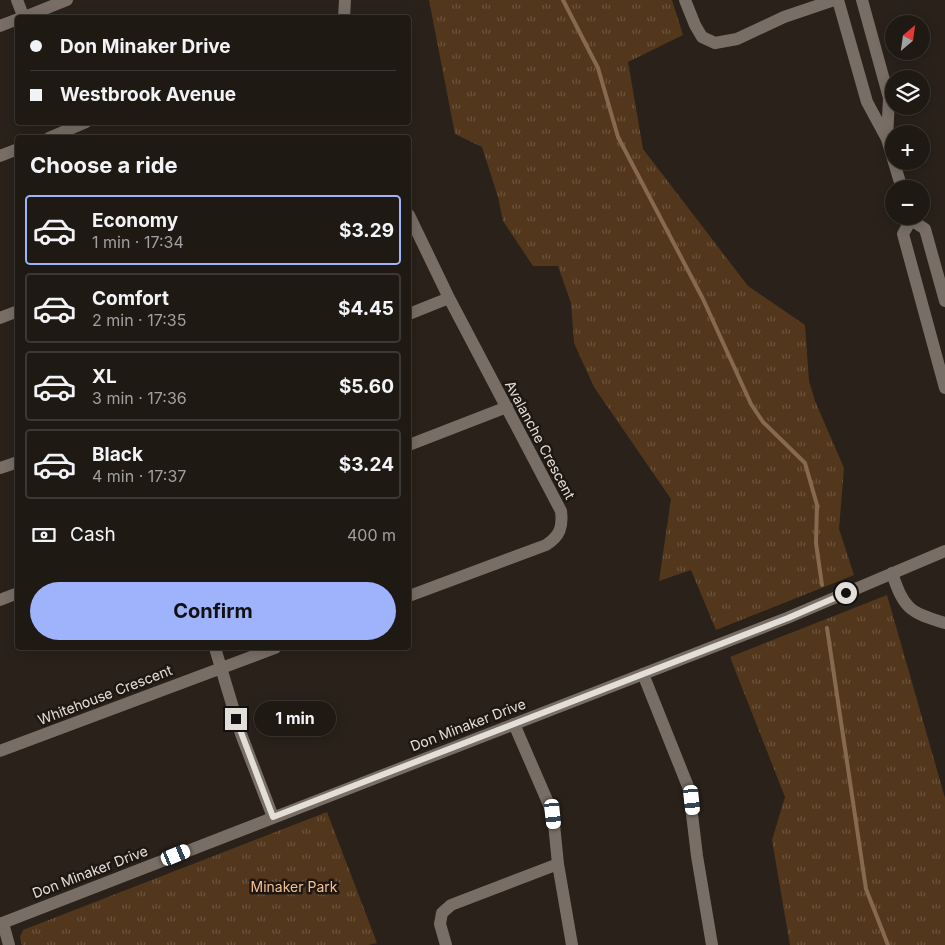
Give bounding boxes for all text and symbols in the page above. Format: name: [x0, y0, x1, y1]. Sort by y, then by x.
north arrow: [885, 15, 930, 60]
map controls: [885, 15, 930, 225]
text: Don Minaker Drive: [60, 35, 231, 58]
button: layers: [885, 70, 930, 115]
text: Westbrook Avenue: [60, 83, 236, 106]
button: +: [885, 125, 930, 170]
text: Choose a ride: [30, 152, 178, 178]
button: −: [885, 180, 930, 225]
icon: car: [32, 208, 77, 253]
text: Economy: [92, 209, 178, 232]
text: $3.29: [339, 219, 394, 242]
text: 1 min · 17:34: [92, 232, 184, 252]
icon: car: [32, 286, 77, 331]
text: Comfort: [92, 287, 169, 310]
text: $4.45: [338, 297, 394, 320]
text: 2 min · 17:35: [92, 310, 186, 330]
icon: car: [32, 364, 77, 409]
text: XL: [92, 365, 117, 388]
text: $5.60: [339, 375, 394, 398]
street label: Avalanche Crescent: [502, 377, 579, 502]
text: 3 min · 17:36: [92, 388, 187, 408]
icon: car: [32, 442, 77, 487]
text: Black: [92, 443, 143, 466]
text: $3.24: [339, 453, 394, 476]
text: 4 min · 17:37: [92, 466, 186, 486]
icon: cash: [30, 521, 58, 549]
text: Cash: [70, 523, 116, 546]
text: 400 m: [347, 525, 396, 545]
button: Confirm: [30, 582, 396, 640]
route start: [835, 582, 857, 604]
street label: Whitehouse Crescent: [35, 661, 175, 728]
street label: Don Minaker Drive: [408, 695, 528, 754]
callout: 1 min: [254, 702, 336, 736]
route end: [225, 708, 247, 730]
text: 1 min: [275, 708, 315, 728]
car: [682, 784, 701, 816]
car: [543, 798, 562, 830]
street label: Don Minaker Drive: [30, 842, 150, 901]
car: [159, 842, 192, 868]
park label: Minaker Park: [251, 878, 338, 895]

